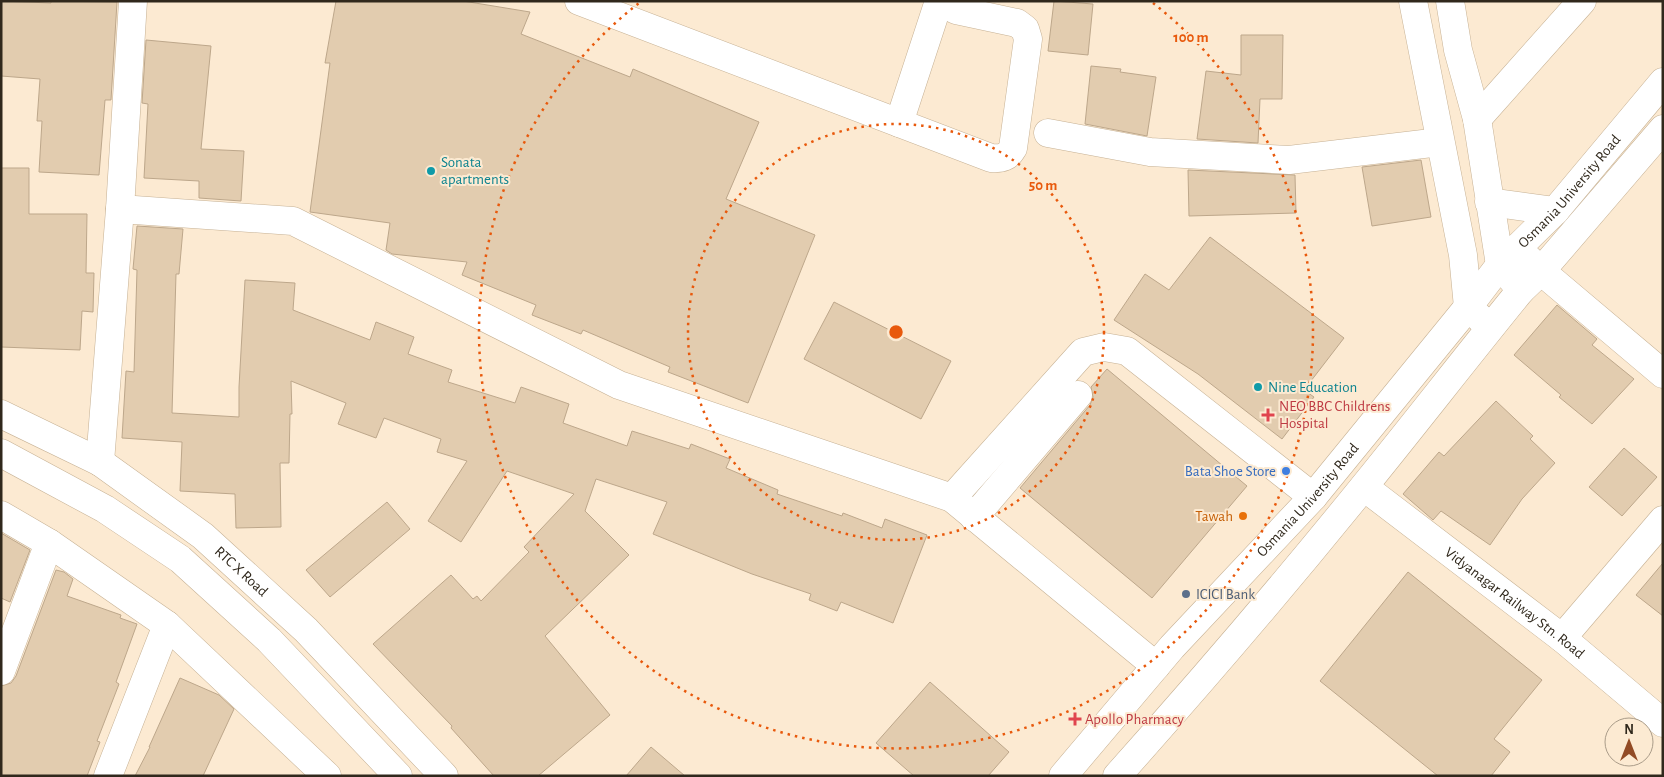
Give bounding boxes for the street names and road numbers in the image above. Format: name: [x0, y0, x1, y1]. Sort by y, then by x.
street label: Osmania University Road: [1515, 132, 1623, 251]
street label: Osmania University Road: [1254, 440, 1361, 559]
street label: RTC X Road: [212, 543, 271, 599]
street label: Vidyanagar Railway Stn. Road: [1442, 544, 1588, 661]

